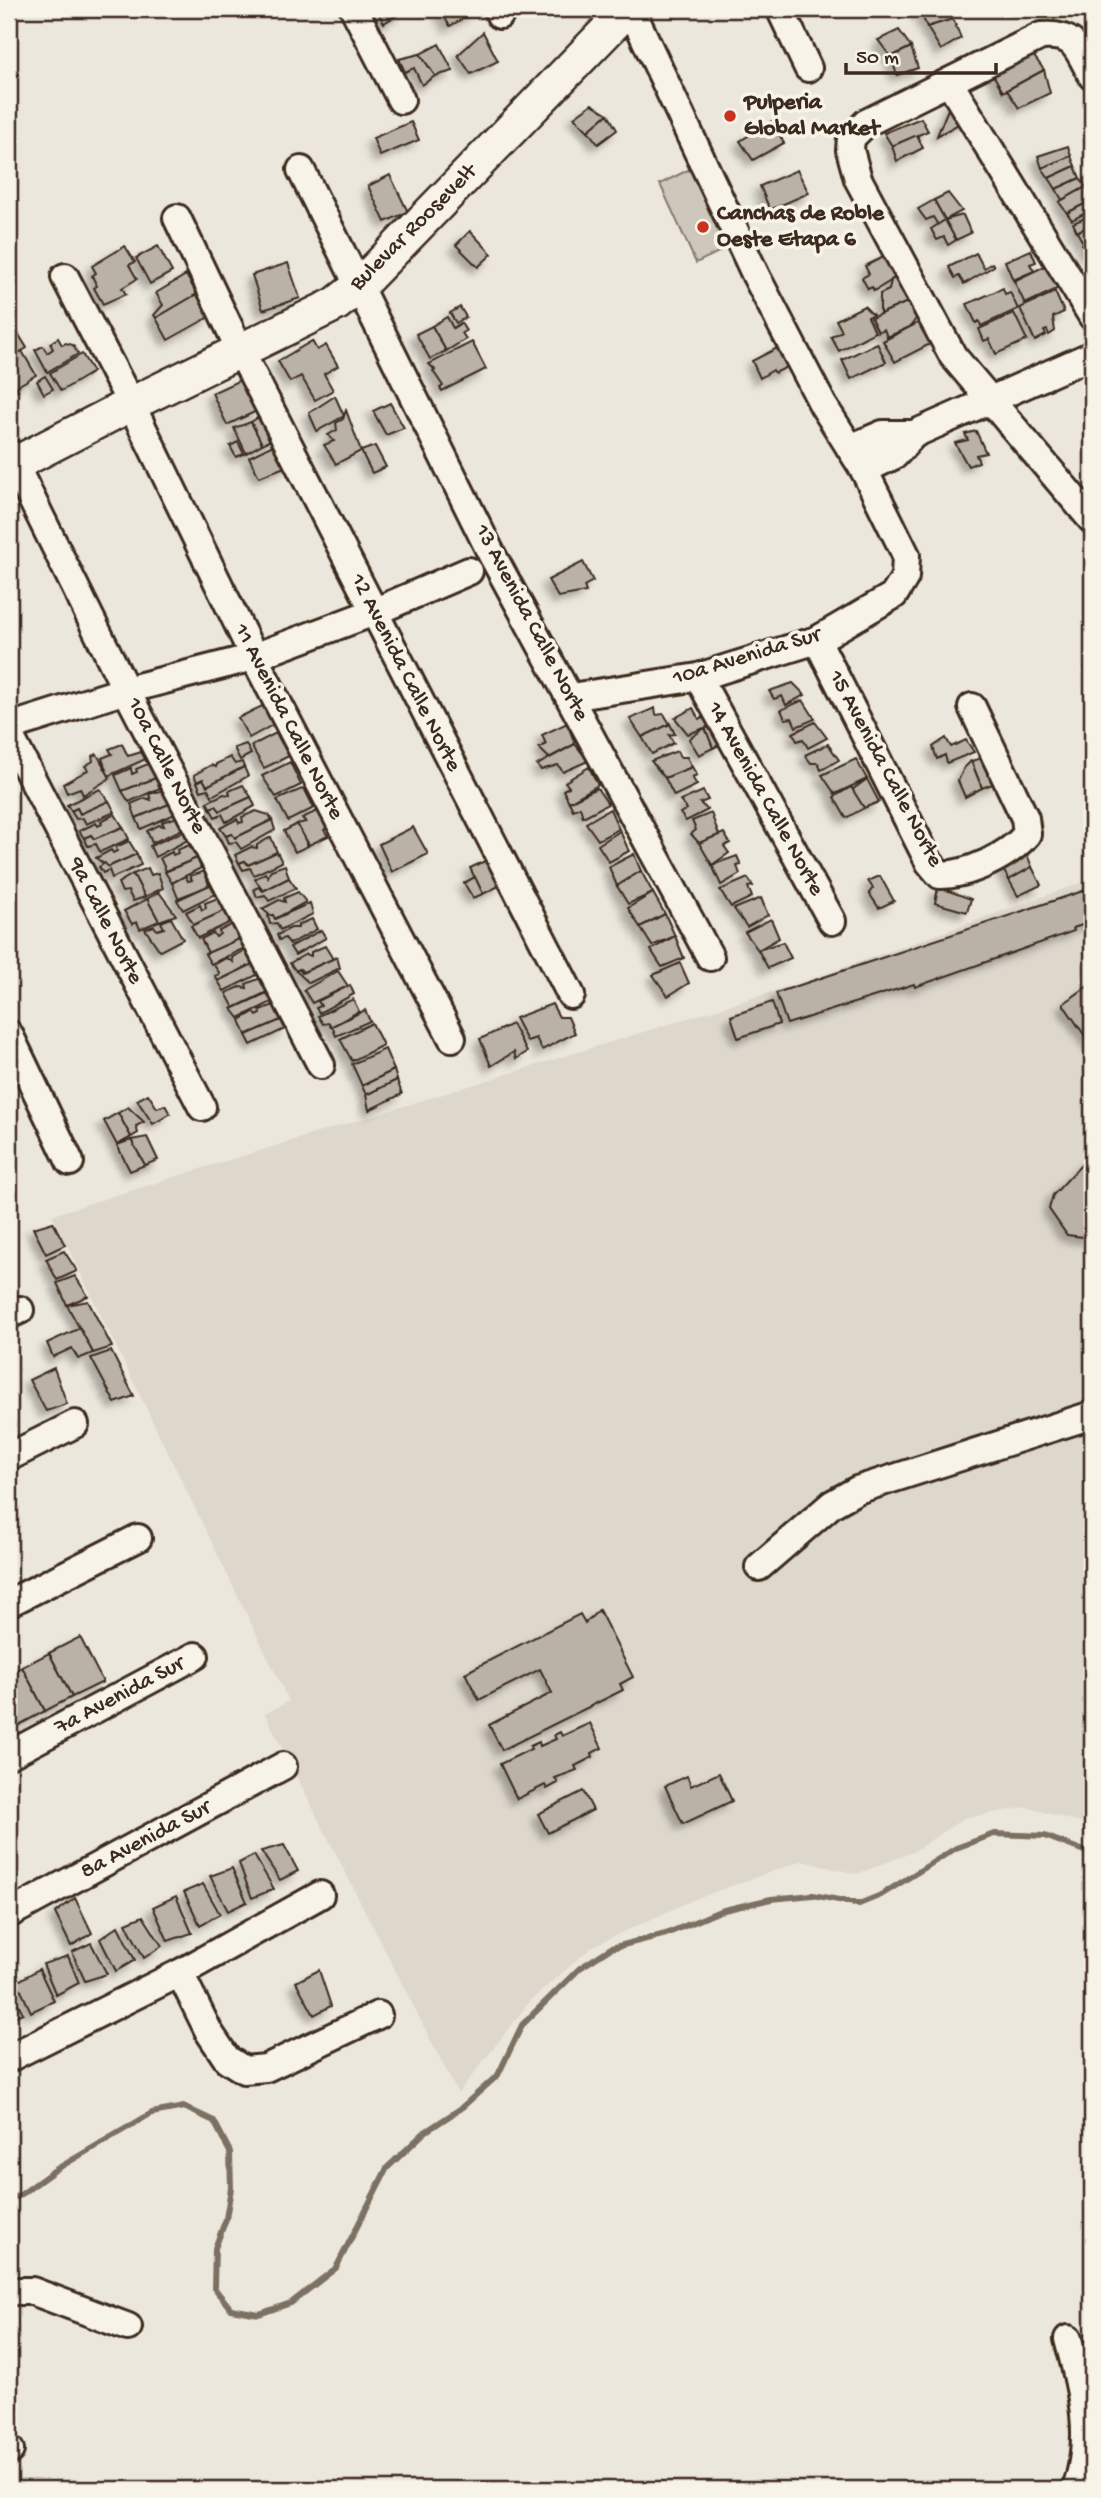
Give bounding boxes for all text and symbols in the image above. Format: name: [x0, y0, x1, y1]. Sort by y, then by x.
scale bar: [846, 32, 996, 76]
text: 50 m: [856, 47, 899, 72]
place label: Pulperia Global Market: [742, 90, 882, 143]
marker: Pulperia Global Market: [722, 108, 738, 124]
street label: Bulevar Roosevelt: [344, 158, 484, 298]
place label: Canchas de Roble Oeste Etapa 6: [717, 201, 885, 254]
marker: Canchas de Roble Oeste Etapa 6: [695, 219, 711, 235]
street label: 13 Avenida Calle Norte: [467, 519, 595, 727]
street label: 12 Avenida Calle Norte: [343, 569, 467, 777]
street label: 11 Avenida Calle Norte: [226, 619, 350, 825]
street label: 10a Avenida Sur: [669, 621, 826, 693]
street label: 15 Avenida Calle Norte: [821, 665, 949, 873]
street label: 10a Calle Norte: [120, 692, 212, 840]
street label: 14 Avenida Calle Norte: [700, 696, 830, 902]
street label: 9a Calle Norte: [61, 852, 149, 990]
street label: 7a Avenida Sur: [50, 1650, 191, 1742]
street label: 8a Avenida Sur: [76, 1794, 217, 1886]

